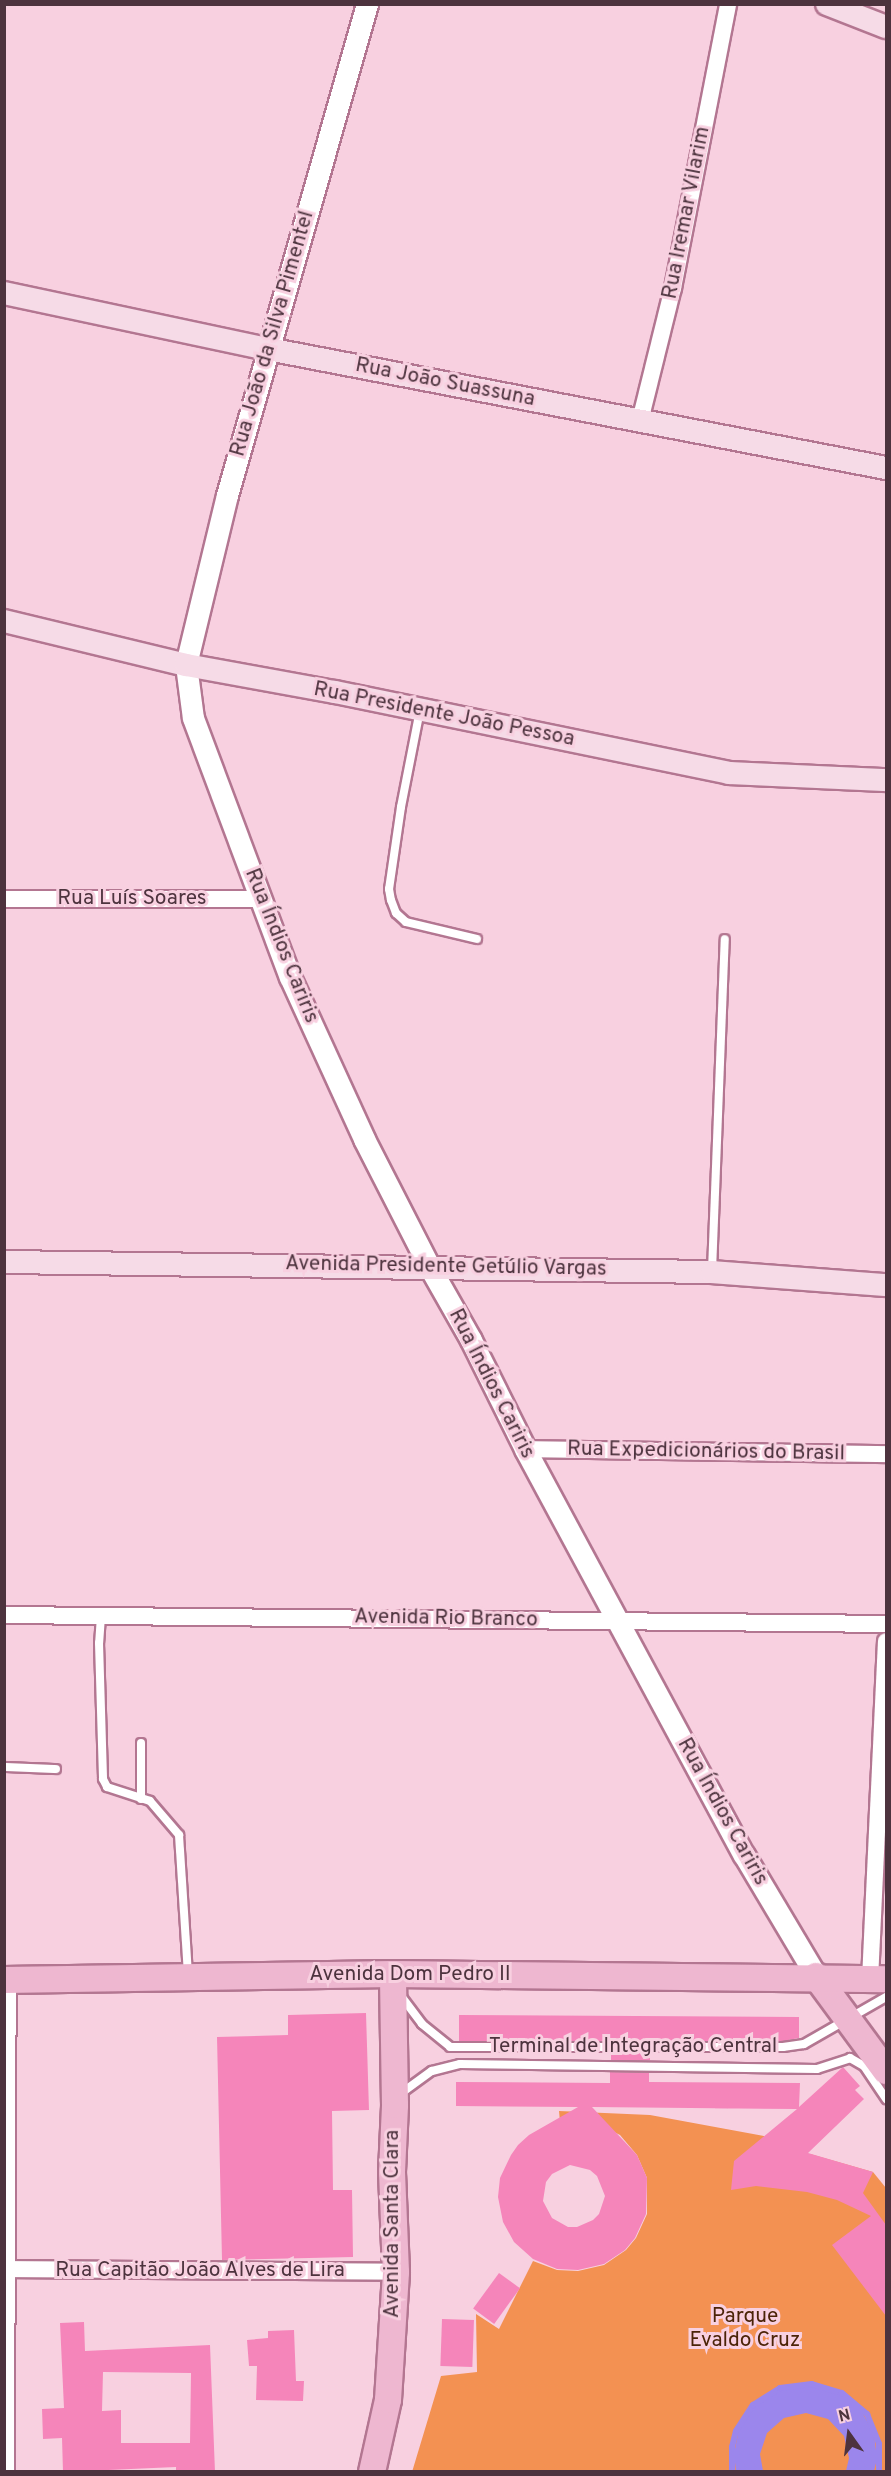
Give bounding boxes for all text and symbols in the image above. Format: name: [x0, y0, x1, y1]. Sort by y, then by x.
street label: Rua Iremar Vilarim: [658, 124, 716, 302]
street label: Rua João da Silva Pimentel: [226, 208, 320, 460]
street label: Rua João Suassuna: [353, 353, 537, 413]
street label: Rua Presidente João Pessoa: [311, 677, 577, 753]
street label: Rua Índios Cariris: [238, 865, 324, 1027]
street label: Rua Luís Soares: [57, 886, 207, 912]
street label: Avenida Presidente Getúlio Vargas: [285, 1252, 607, 1282]
street label: Rua Índios Cariris: [442, 1305, 540, 1463]
street label: Rua Expedicionários do Brasil: [567, 1437, 845, 1467]
street label: Avenida Rio Branco: [354, 1605, 538, 1633]
street label: Rua Índios Cariris: [671, 1734, 773, 1890]
street label: Avenida Dom Pedro II: [309, 1962, 511, 1988]
street label: Terminal de Integração Central: [489, 2034, 777, 2060]
street label: Avenida Santa Clara: [380, 2130, 406, 2318]
street label: Rua Capitão João Alves de Lira: [55, 2258, 345, 2284]
park label: Parque Evaldo Cruz: [690, 2304, 800, 2354]
north arrow: [819, 2404, 879, 2464]
text: N: [837, 2405, 853, 2428]

